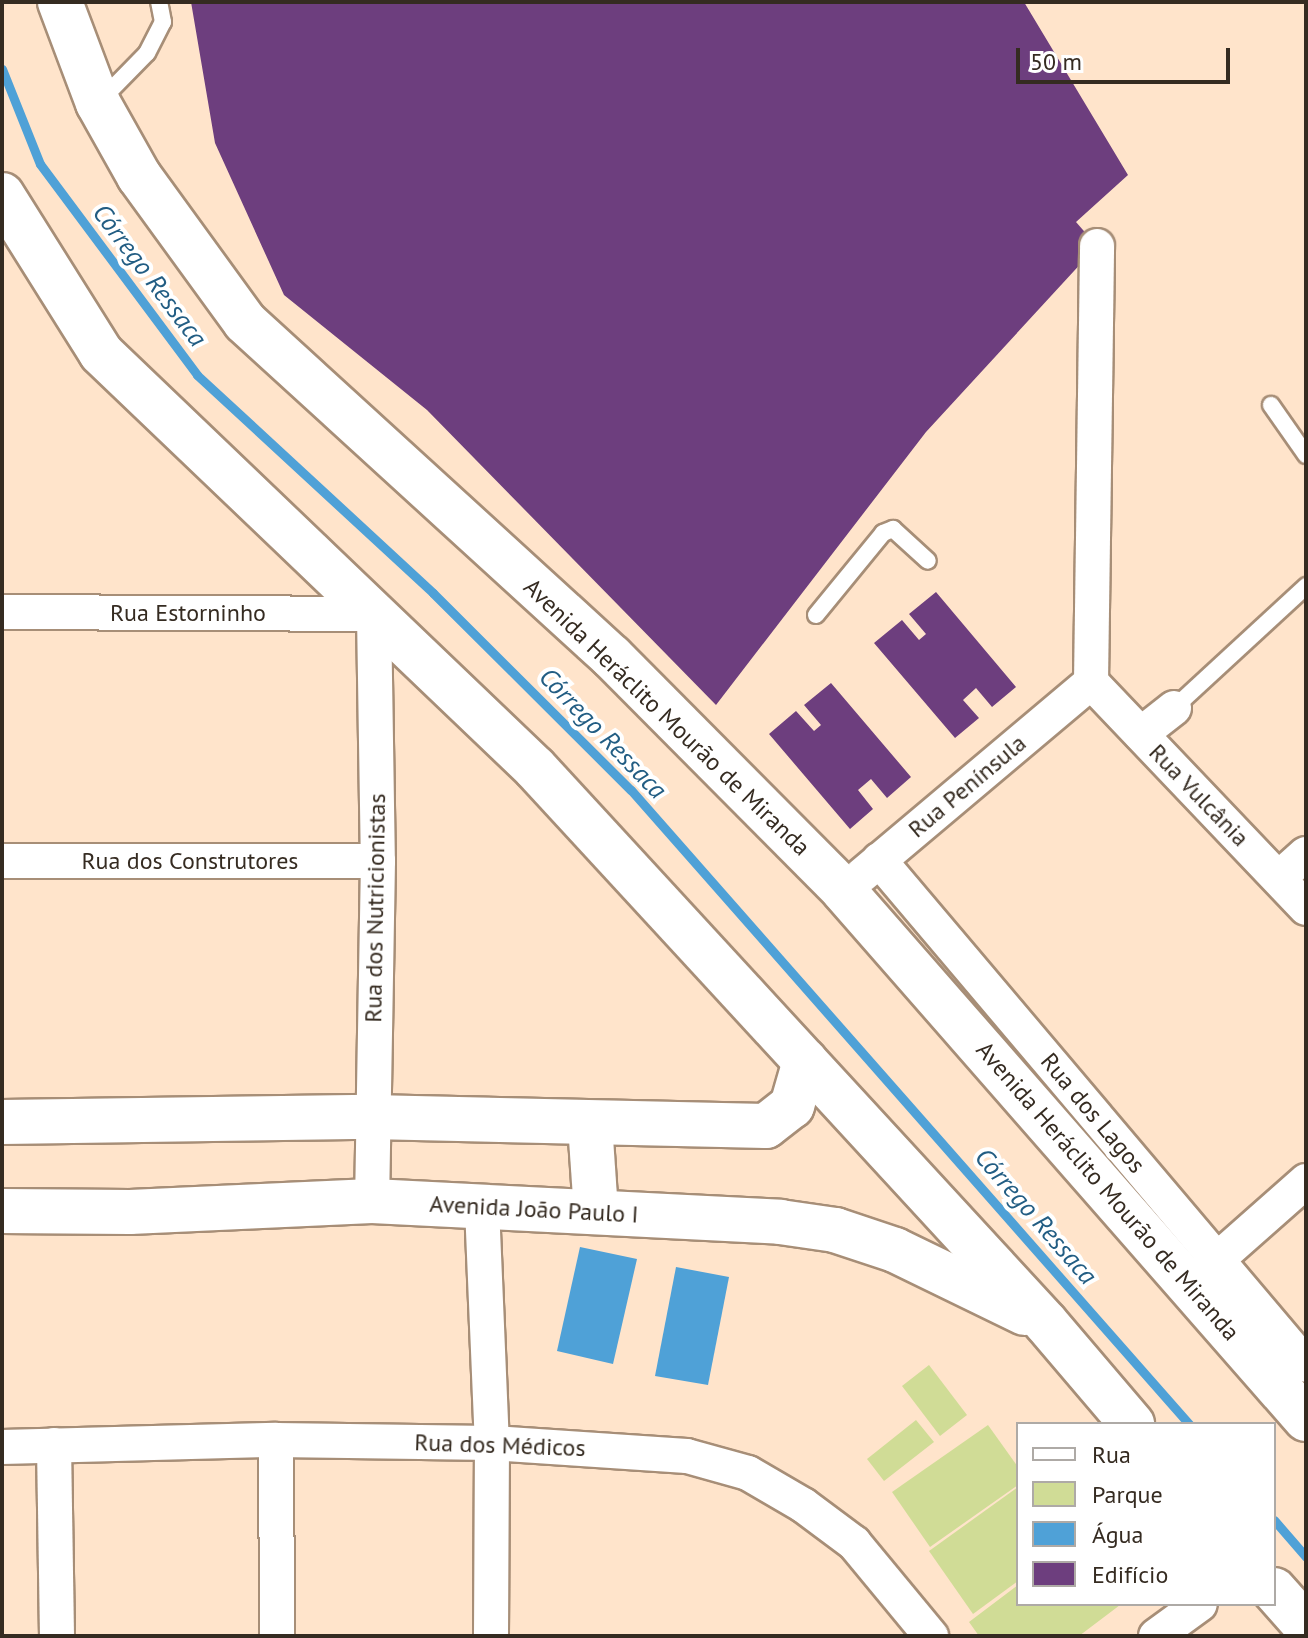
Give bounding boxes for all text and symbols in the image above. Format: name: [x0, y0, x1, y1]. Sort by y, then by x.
scale bar: [1020, 32, 1234, 82]
text: 50 m: [1030, 46, 1082, 77]
water label: Córrego Ressaca: [86, 198, 214, 352]
street label: Avenida Heráclito Mourão de Miranda: [518, 572, 816, 862]
street label: Rua Estorninho: [110, 599, 266, 627]
water label: Córrego Ressaca: [533, 661, 673, 805]
street label: Rua Península: [902, 728, 1032, 844]
street label: Rua Vulcânia: [1143, 738, 1255, 852]
street label: Rua dos Nutricionistas: [359, 793, 391, 1023]
street label: Rua dos Construtores: [82, 847, 298, 875]
street label: Avenida Heráclito Mourão de Miranda: [970, 1036, 1246, 1346]
street label: Rua dos Lagos: [1035, 1047, 1151, 1179]
water label: Córrego Ressaca: [968, 1142, 1104, 1290]
street label: Avenida João Paulo I: [429, 1189, 639, 1229]
legend: [1016, 1422, 1276, 1606]
street label: Rua dos Médicos: [414, 1428, 586, 1462]
text: Rua: [1092, 1439, 1131, 1470]
text: Parque: [1092, 1479, 1163, 1510]
text: Água: [1092, 1519, 1143, 1550]
text: Edifício: [1092, 1559, 1168, 1590]

